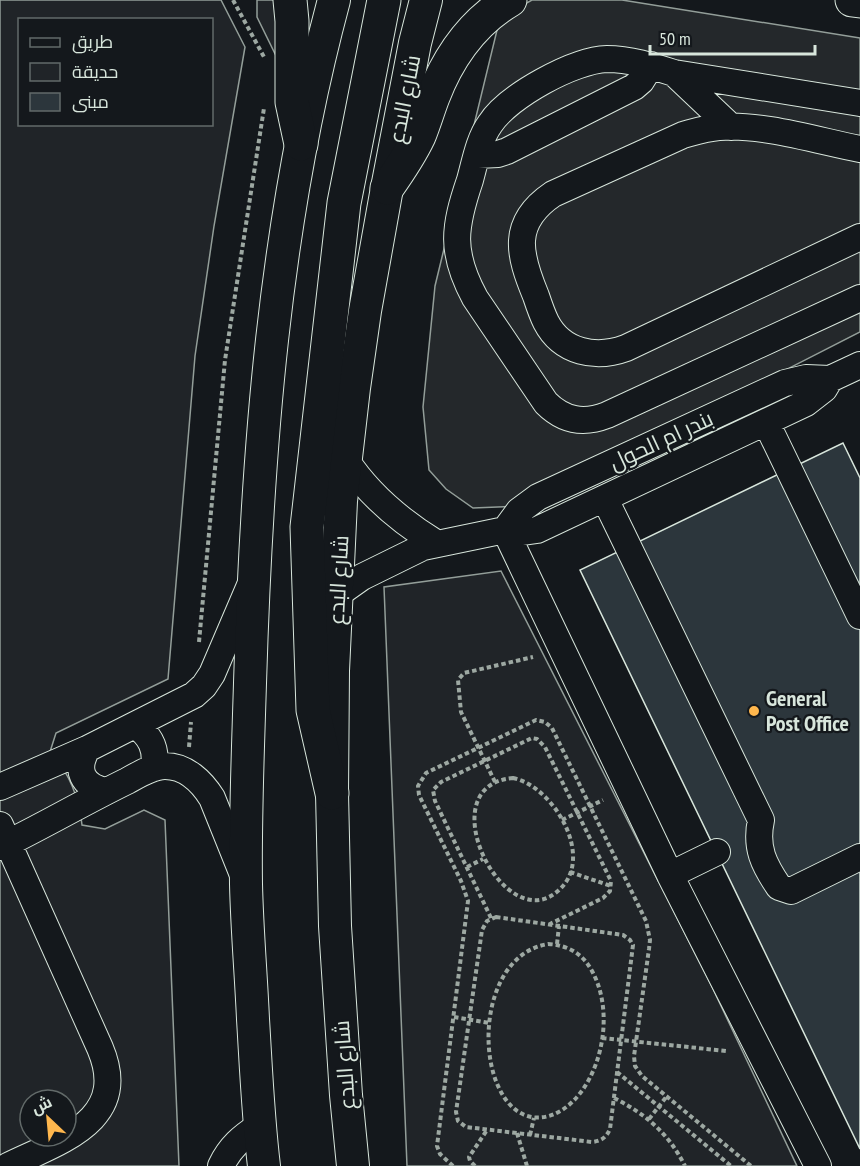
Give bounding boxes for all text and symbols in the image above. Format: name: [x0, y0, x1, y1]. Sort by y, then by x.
legend: [18, 18, 213, 126]
scale bar: [650, 18, 815, 56]
text: 50 m: [659, 27, 691, 50]
text: طريق: [72, 30, 113, 54]
street label: شارع البدع: [382, 52, 427, 146]
text: حديقة: [72, 60, 118, 83]
text: مبنى: [72, 90, 109, 113]
street label: بندر ام الحول: [605, 404, 718, 478]
street label: شارع البدع: [322, 535, 355, 626]
place label: General Post Office: [766, 684, 849, 737]
marker: General Post Office: [747, 704, 761, 718]
street label: شارع البدع: [327, 1019, 362, 1111]
north arrow: [18, 1088, 78, 1148]
text: ش: [28, 1091, 55, 1118]

